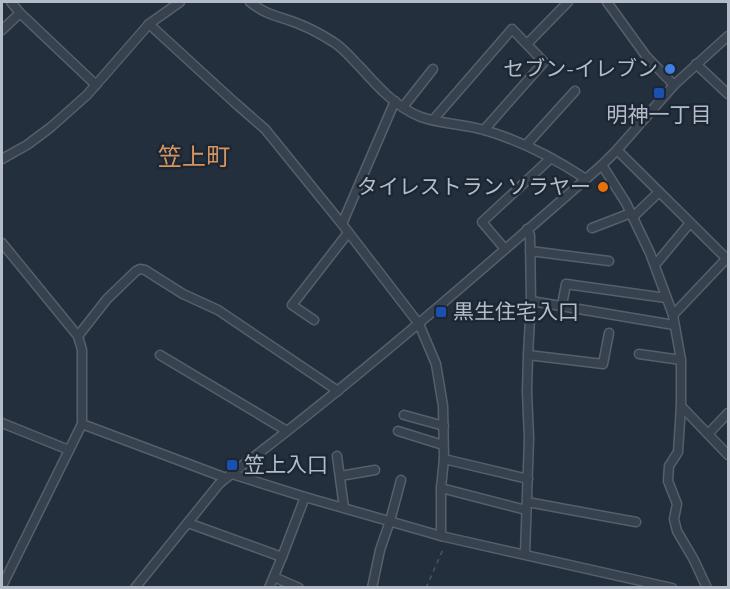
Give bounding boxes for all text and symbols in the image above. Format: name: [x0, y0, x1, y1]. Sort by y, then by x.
place label: セブン-イレブン: [503, 57, 658, 82]
marker: セブン-イレブン: [663, 62, 677, 76]
marker: 明神一丁目: [652, 86, 666, 100]
place label: 明神一丁目: [607, 103, 712, 128]
district label: 笠上町: [158, 143, 230, 172]
place label: タイレストラン ソラヤー: [357, 175, 591, 200]
marker: タイレストラン ソラヤー: [596, 180, 610, 194]
place label: 黒生住宅入口: [453, 300, 579, 325]
marker: 黒生住宅入口: [434, 305, 448, 319]
place label: 笠上入口: [244, 453, 328, 478]
marker: 笠上入口: [225, 458, 239, 472]

